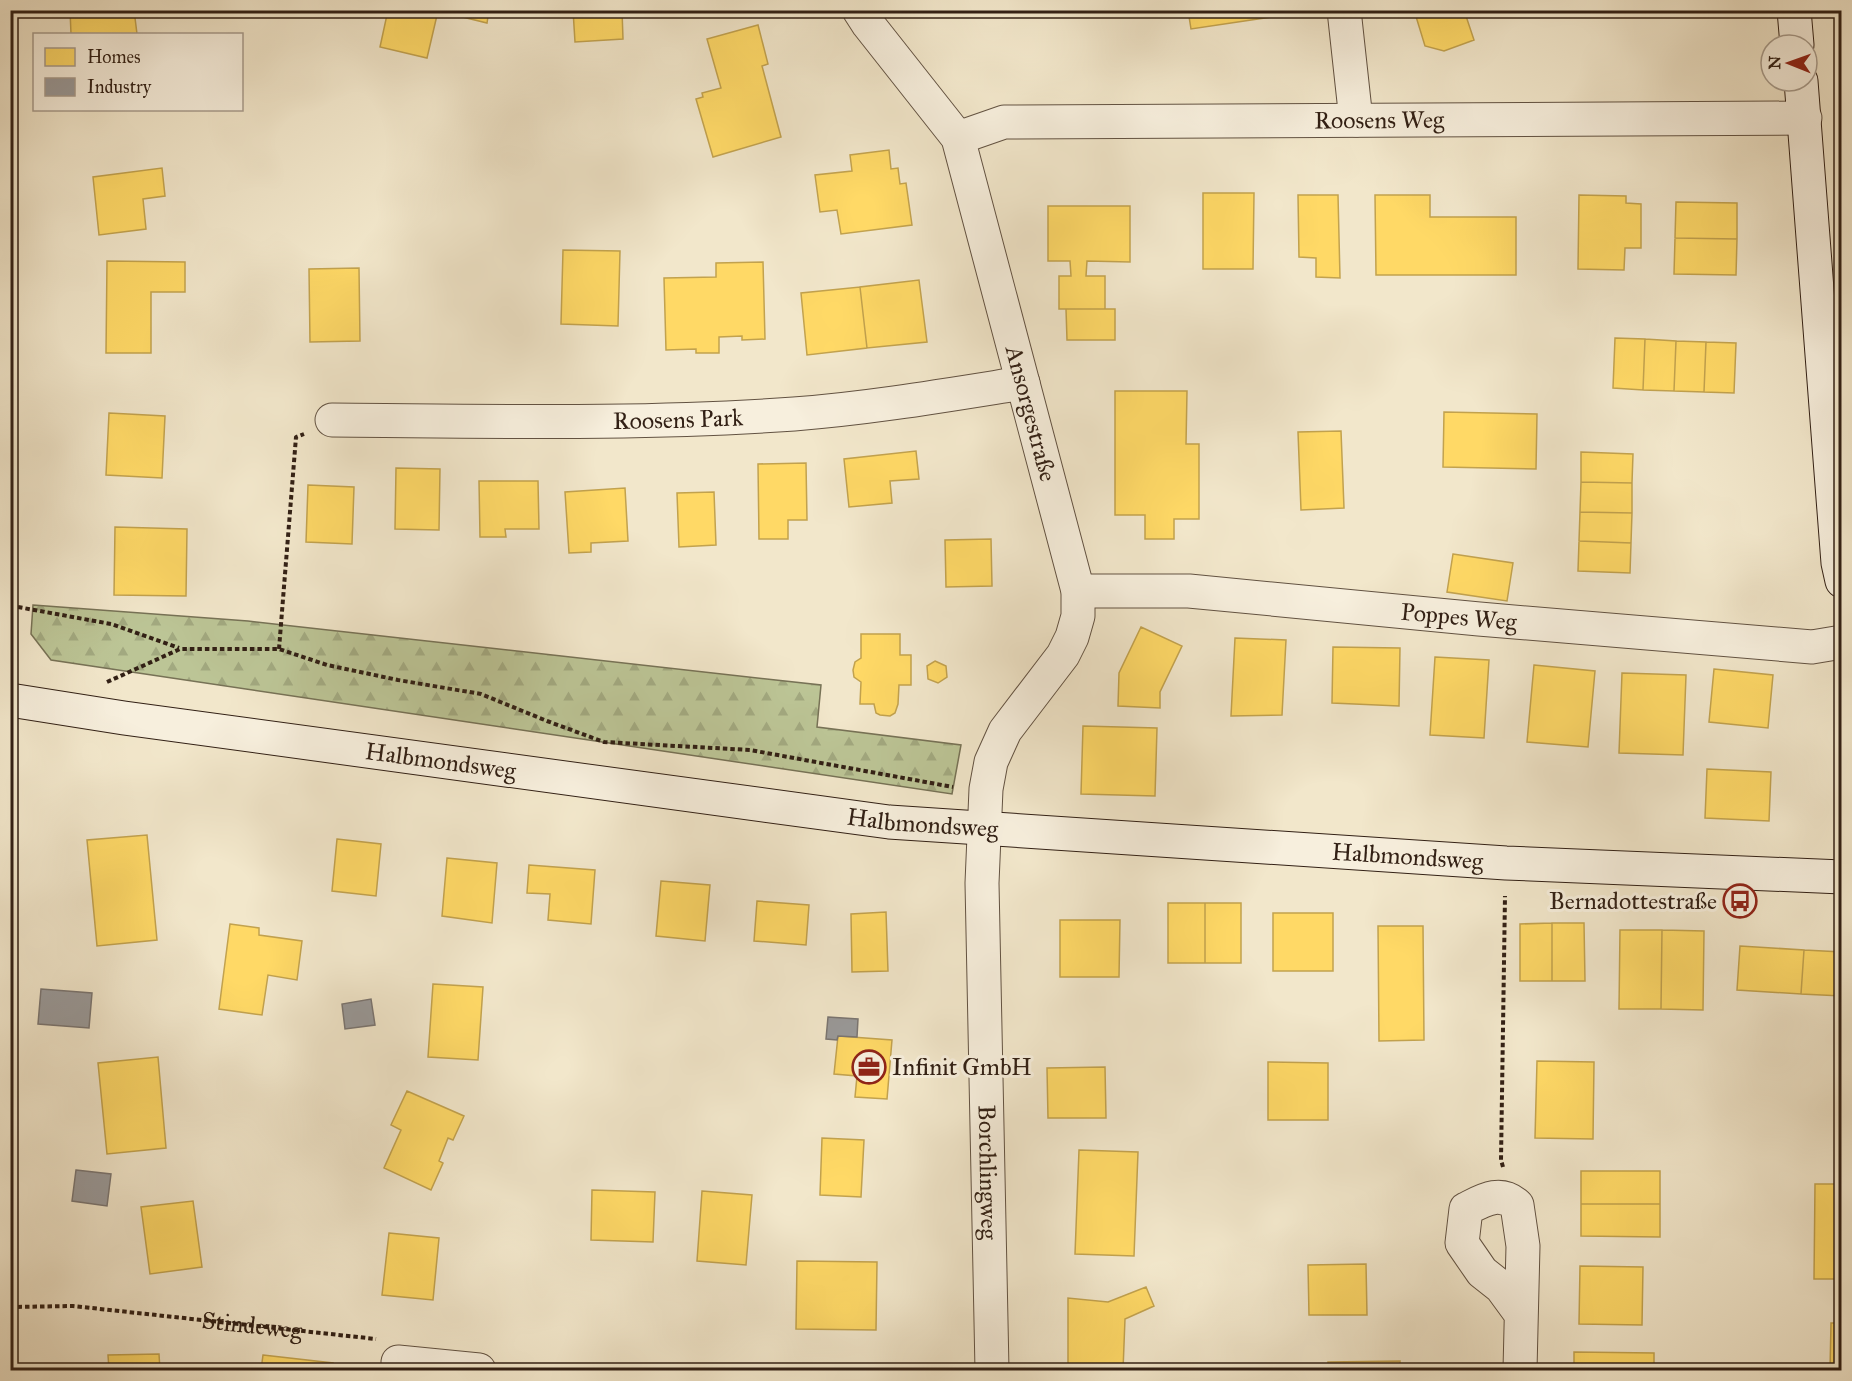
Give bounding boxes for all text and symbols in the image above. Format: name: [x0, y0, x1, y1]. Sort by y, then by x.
legend: [33, 33, 243, 111]
north arrow: [1759, 33, 1819, 93]
text: Homes: [87, 46, 141, 68]
text: N: [1765, 55, 1784, 70]
text: Industry: [87, 76, 152, 98]
street label: Roosens Weg: [1314, 105, 1445, 135]
street label: Ansorgestraße: [998, 342, 1063, 485]
street label: Roosens Park: [613, 402, 745, 436]
street label: Poppes Weg: [1399, 597, 1519, 637]
street label: Halbmondsweg: [363, 736, 519, 786]
street label: Halbmondsweg: [845, 801, 1000, 844]
street label: Halbmondsweg: [1331, 836, 1485, 877]
bus stop icon: Bernadottestraße: [1722, 883, 1758, 919]
place label: Bernadottestraße: [1549, 886, 1717, 916]
office icon: Infinit GmbH: [851, 1049, 887, 1085]
place label: Infinit GmbH: [892, 1052, 1032, 1082]
street label: Borchlingweg: [972, 1105, 1004, 1241]
street label: Stindeweg: [200, 1305, 304, 1346]

